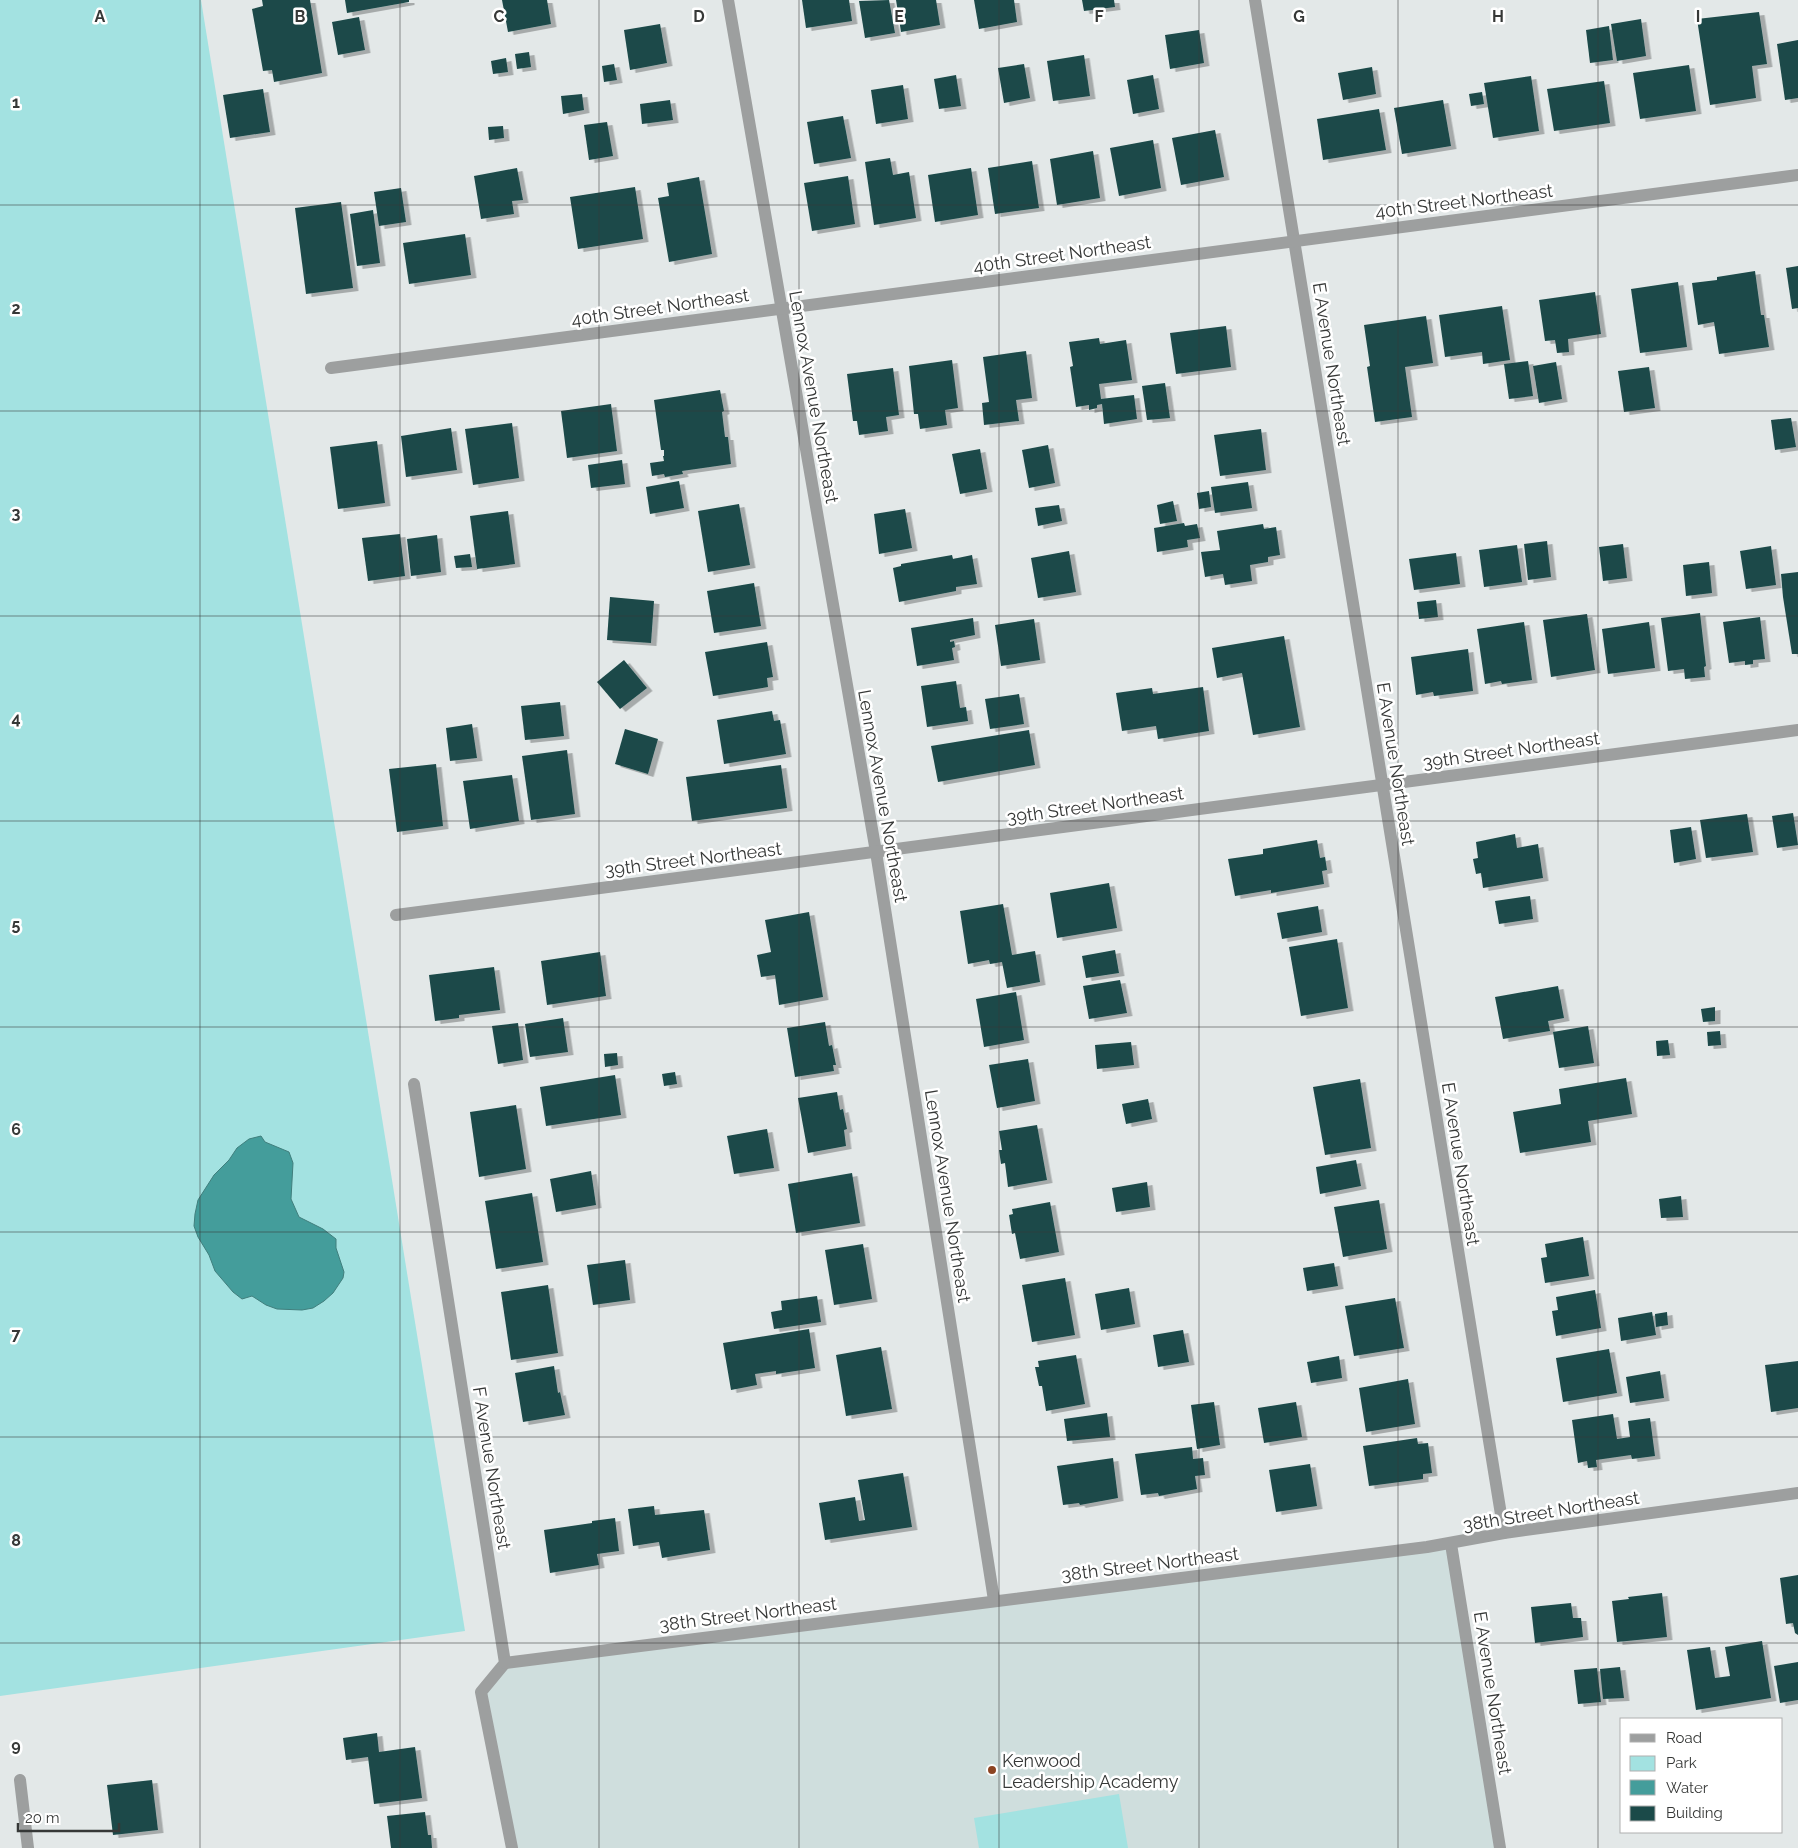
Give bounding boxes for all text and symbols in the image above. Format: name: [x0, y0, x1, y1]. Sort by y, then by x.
text: A: [95, 7, 106, 26]
text: B: [295, 7, 306, 26]
text: C: [494, 7, 505, 26]
text: D: [693, 7, 705, 26]
text: E: [894, 7, 904, 26]
text: F: [1094, 7, 1104, 26]
text: G: [1293, 7, 1305, 26]
text: H: [1492, 7, 1504, 26]
text: I: [1696, 7, 1700, 26]
text: 1: [12, 93, 20, 112]
street label: 40th Street Northeast: [1374, 180, 1554, 222]
street label: 40th Street Northeast: [972, 231, 1152, 277]
street label: E Avenue Northeast: [1309, 281, 1355, 447]
street label: 40th Street Northeast: [570, 284, 750, 330]
street label: Lennox Avenue Northeast: [785, 289, 843, 505]
text: 2: [11, 299, 21, 318]
text: 3: [12, 504, 21, 523]
street label: E Avenue Northeast: [1373, 681, 1419, 847]
street label: Lennox Avenue Northeast: [854, 688, 912, 904]
text: 4: [11, 709, 21, 728]
street label: 39th Street Northeast: [1421, 727, 1601, 773]
street label: 39th Street Northeast: [1005, 782, 1185, 828]
street label: 39th Street Northeast: [603, 838, 783, 880]
text: 5: [12, 915, 21, 934]
street label: E Avenue Northeast: [1438, 1081, 1484, 1247]
street label: Lennox Avenue Northeast: [921, 1088, 975, 1304]
text: 6: [11, 1120, 21, 1139]
text: 7: [12, 1325, 21, 1344]
street label: F Avenue Northeast: [469, 1385, 515, 1551]
street label: 38th Street Northeast: [1461, 1487, 1641, 1535]
text: 8: [11, 1531, 21, 1550]
street label: 38th Street Northeast: [1060, 1543, 1240, 1585]
street label: 38th Street Northeast: [658, 1593, 838, 1635]
street label: E Avenue Northeast: [1470, 1610, 1516, 1776]
legend: [1620, 1718, 1783, 1833]
text: Road: [1666, 1729, 1702, 1747]
text: 9: [11, 1736, 21, 1755]
place label: Kenwood Leadership Academy: [1002, 1750, 1179, 1792]
text: Park: [1666, 1754, 1697, 1772]
marker: Kenwood Leadership Academy: [986, 1764, 998, 1776]
text: Water: [1666, 1779, 1709, 1797]
scale bar: [18, 1800, 119, 1832]
text: Building: [1666, 1804, 1723, 1822]
text: 20 m: [25, 1809, 60, 1827]

